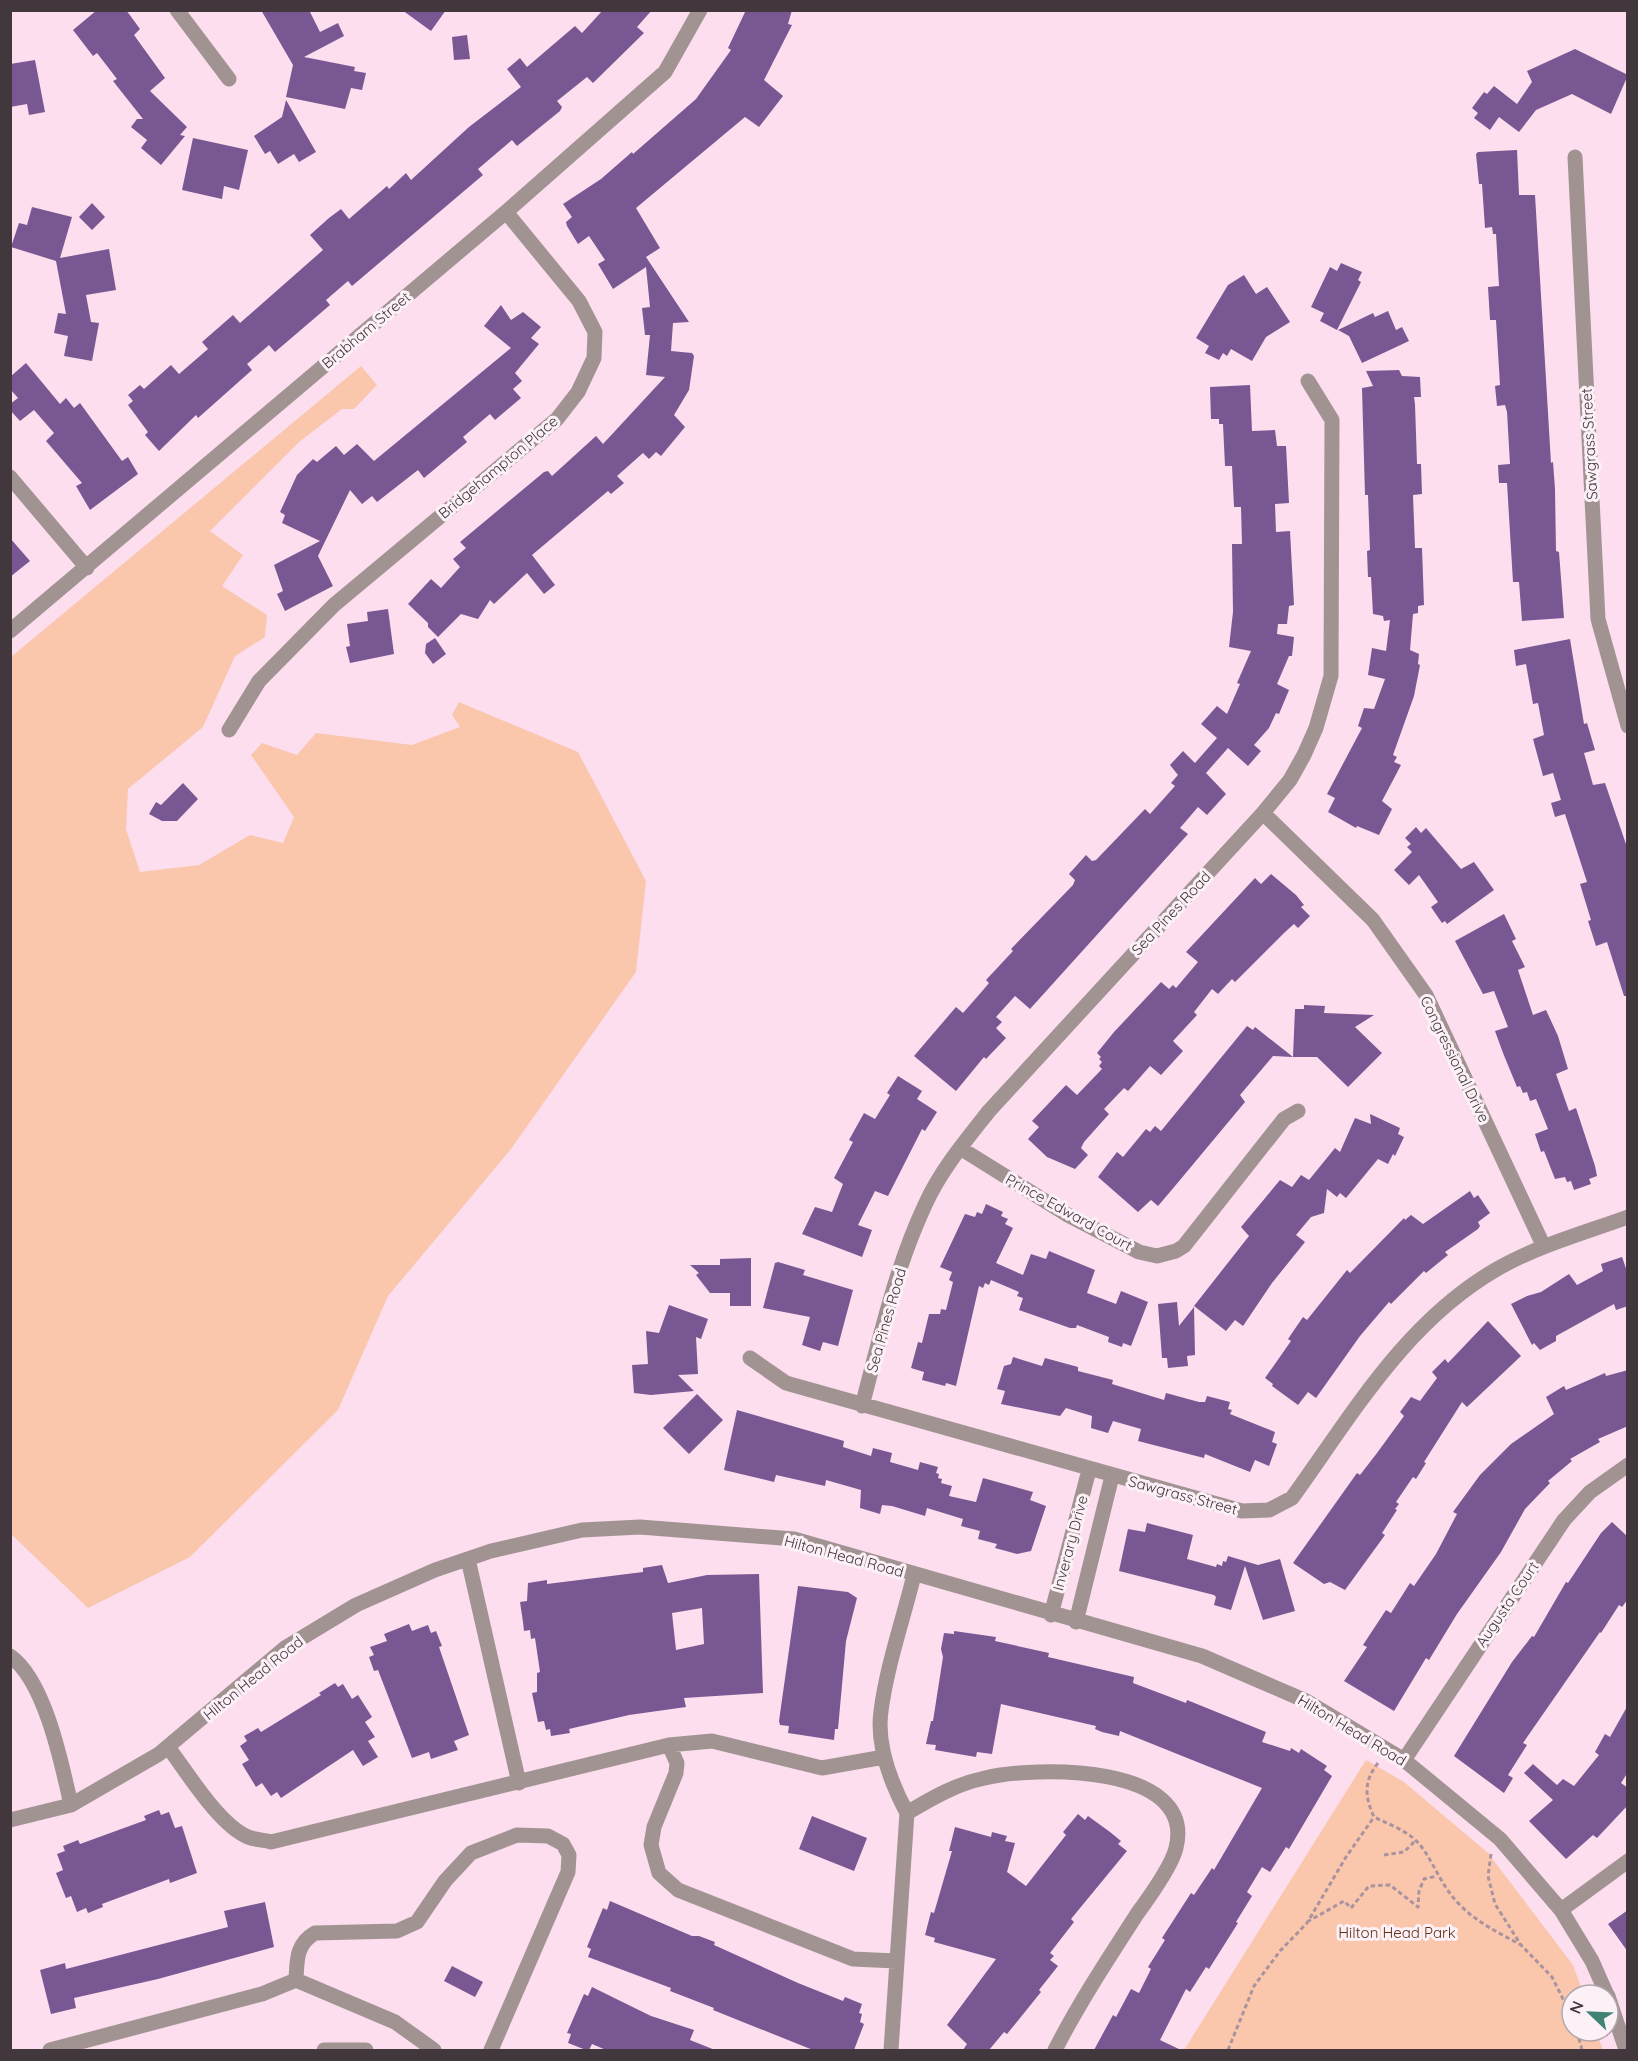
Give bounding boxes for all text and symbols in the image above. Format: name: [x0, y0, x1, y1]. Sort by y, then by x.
street label: Brabham Street: [318, 287, 414, 373]
street label: Sawgrass Street: [1577, 388, 1601, 500]
street label: Bridgehampton Place: [434, 411, 562, 523]
street label: Sea Pines Road: [1127, 867, 1215, 959]
street label: Congressional Drive: [1416, 993, 1494, 1125]
street label: Prince Edward Court: [1002, 1169, 1136, 1255]
street label: Sea Pines Road: [862, 1266, 910, 1374]
street label: Sawgrass Street: [1126, 1471, 1240, 1519]
street label: Inverary Drive: [1048, 1493, 1092, 1593]
street label: Hilton Head Road: [782, 1531, 906, 1581]
street label: Augusta Court: [1471, 1558, 1543, 1650]
street label: Hilton Head Road: [199, 1632, 307, 1724]
street label: Hilton Head Road: [1294, 1690, 1410, 1770]
park label: Hilton Head Park: [1338, 1923, 1456, 1942]
north arrow: [1560, 1983, 1620, 2043]
text: N: [1565, 1998, 1588, 2016]

